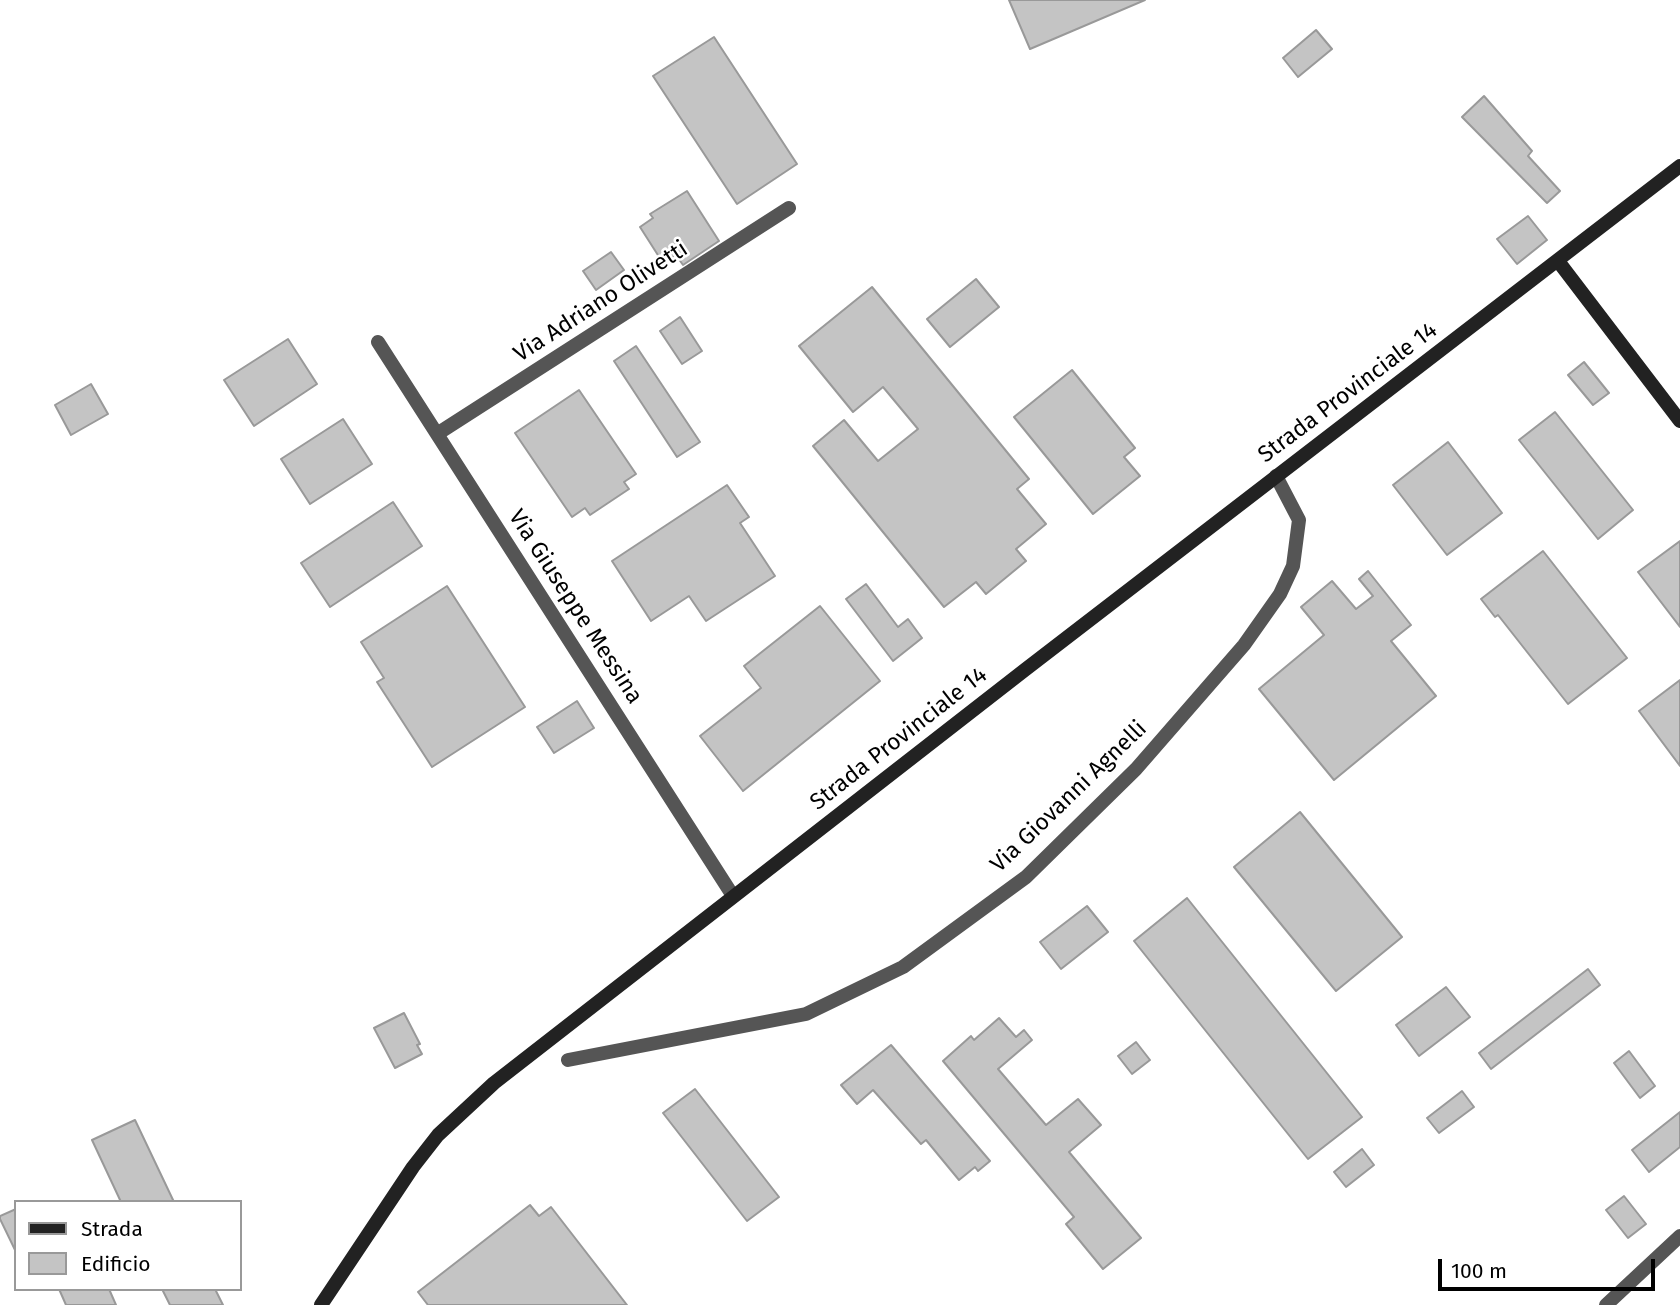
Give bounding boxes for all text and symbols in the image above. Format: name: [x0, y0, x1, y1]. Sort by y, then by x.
street label: Via Adriano Olivetti: [509, 236, 693, 368]
street label: Strada Provinciale 14: [1253, 317, 1443, 469]
street label: Via Giuseppe Messina: [502, 505, 648, 709]
street label: Strada Provinciale 14: [805, 661, 993, 817]
street label: Via Giovanni Agnelli: [985, 715, 1153, 879]
legend: [14, 1200, 242, 1291]
text: Strada: [81, 1216, 143, 1242]
scale bar: [1442, 1246, 1659, 1290]
text: Edificio: [81, 1251, 151, 1277]
text: 100 m: [1451, 1258, 1507, 1284]

